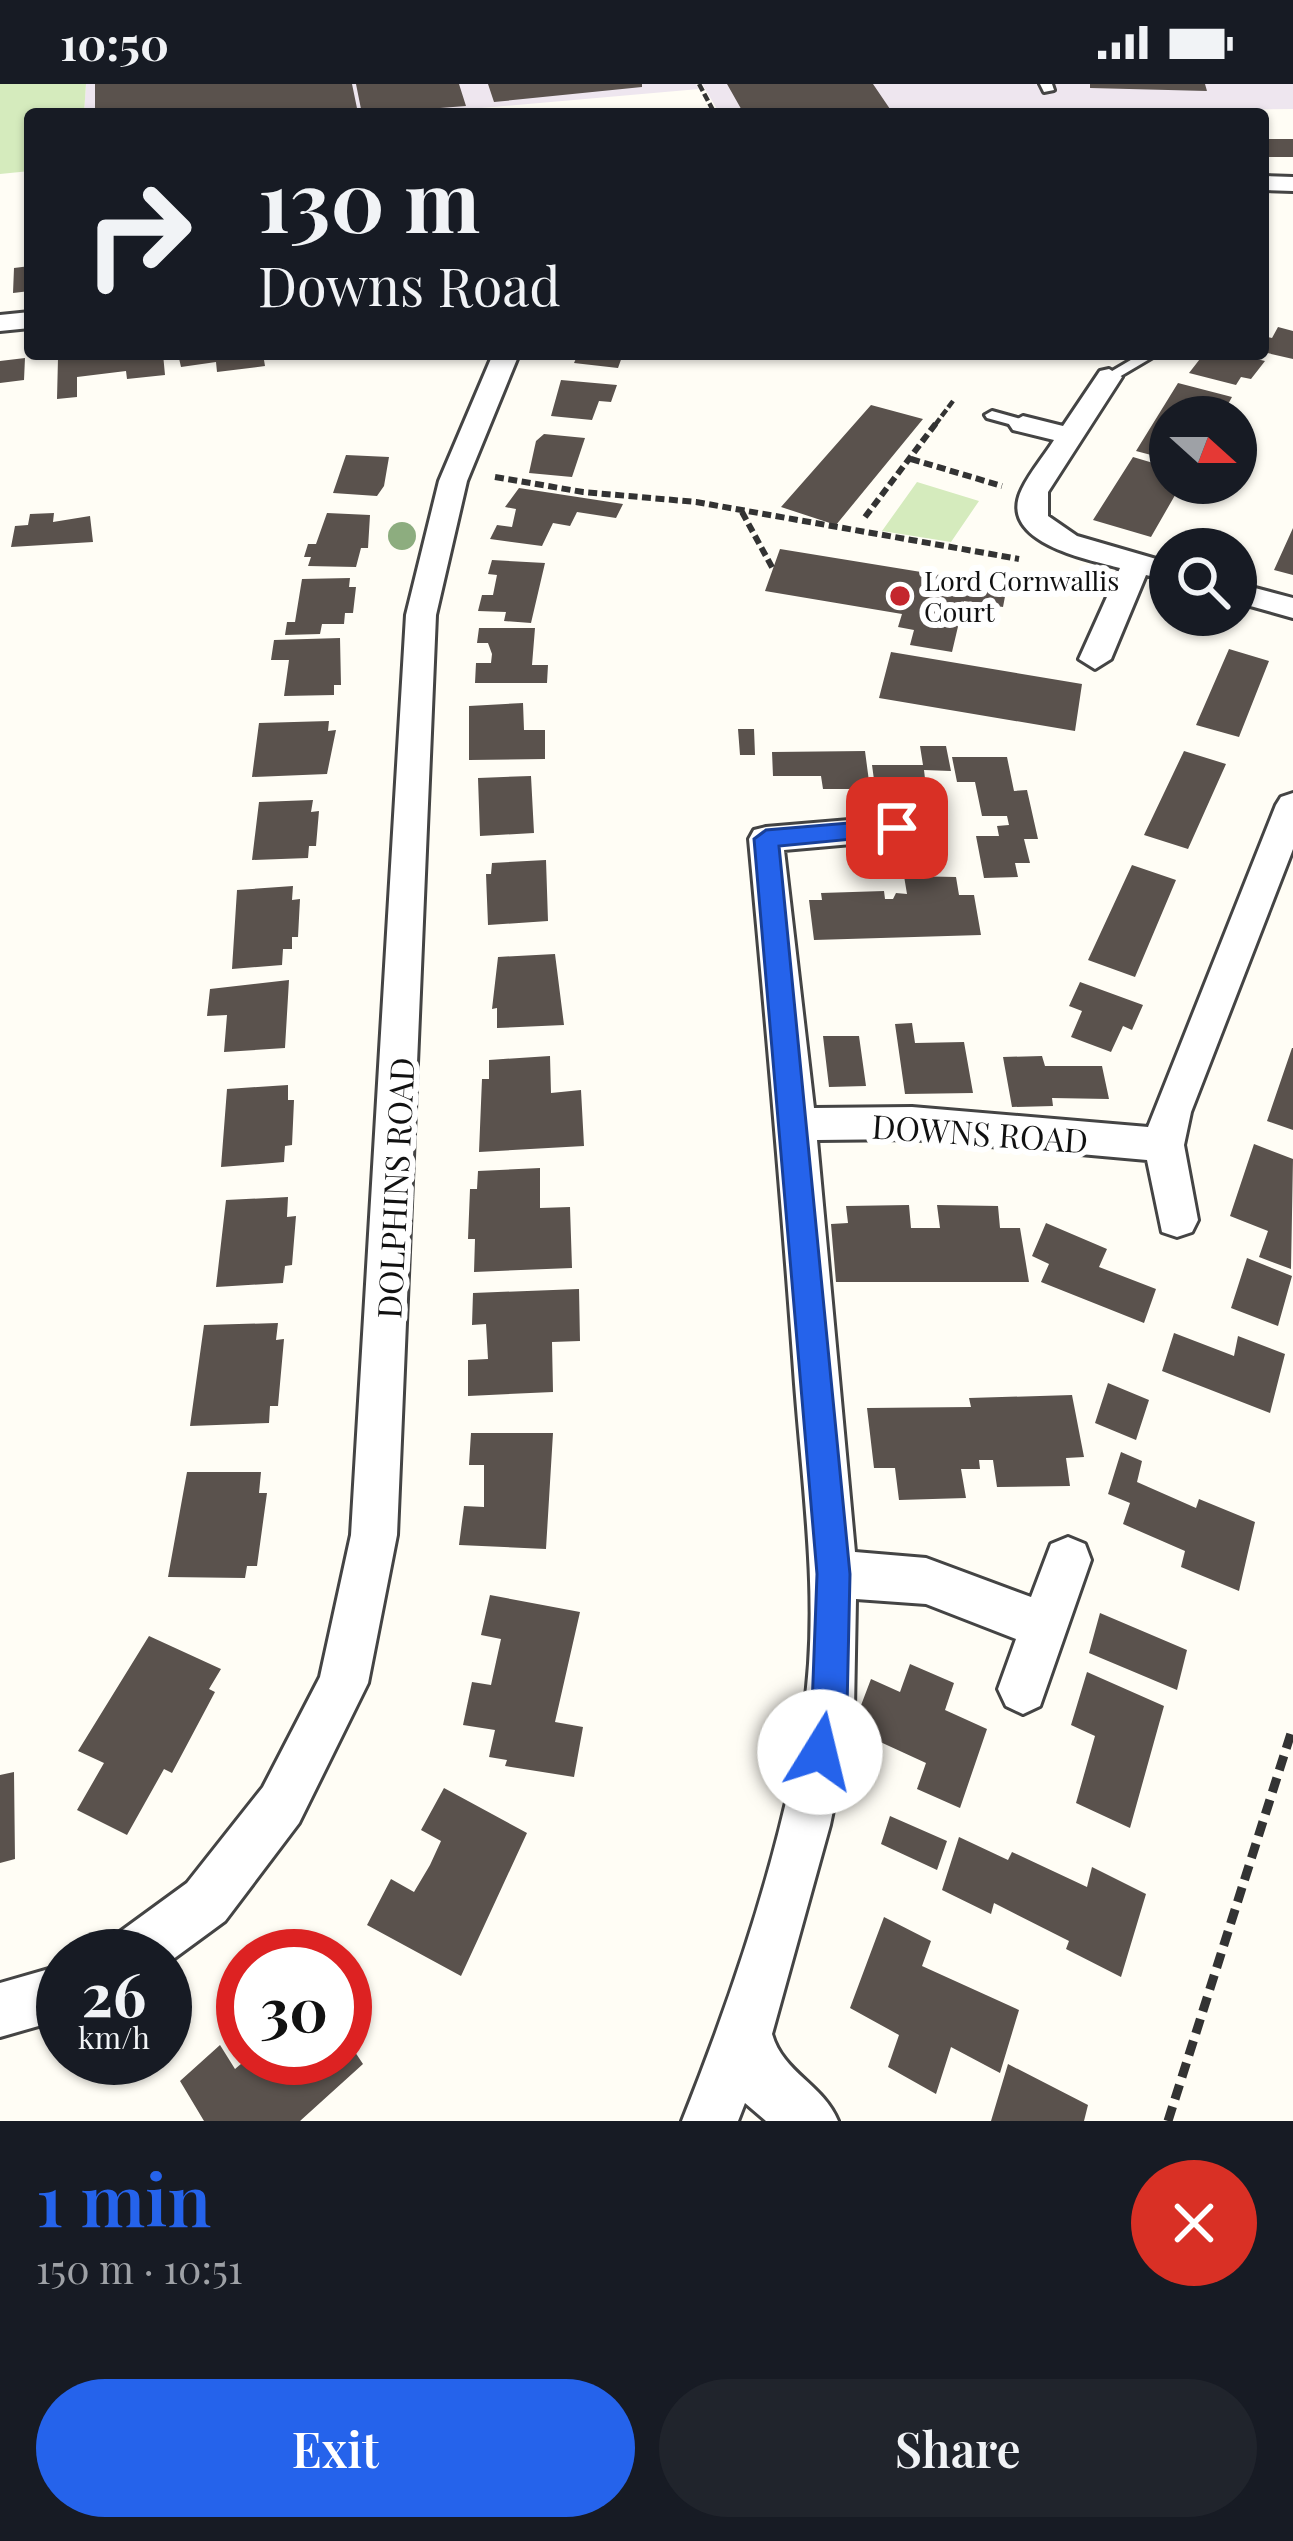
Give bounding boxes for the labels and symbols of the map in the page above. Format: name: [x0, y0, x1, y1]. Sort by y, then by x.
north arrow: [1149, 396, 1257, 504]
place label: Lord Cornwallis Court: [924, 562, 1119, 629]
marker: Lord Cornwallis Court: [887, 583, 913, 609]
pin: [846, 777, 948, 879]
street label: DOLPHINS ROAD: [365, 1056, 423, 1320]
street label: DOWNS ROAD: [871, 1103, 1089, 1161]
position arrow: [757, 1689, 883, 1815]
speed limit sign: 30: [216, 1929, 372, 2085]

